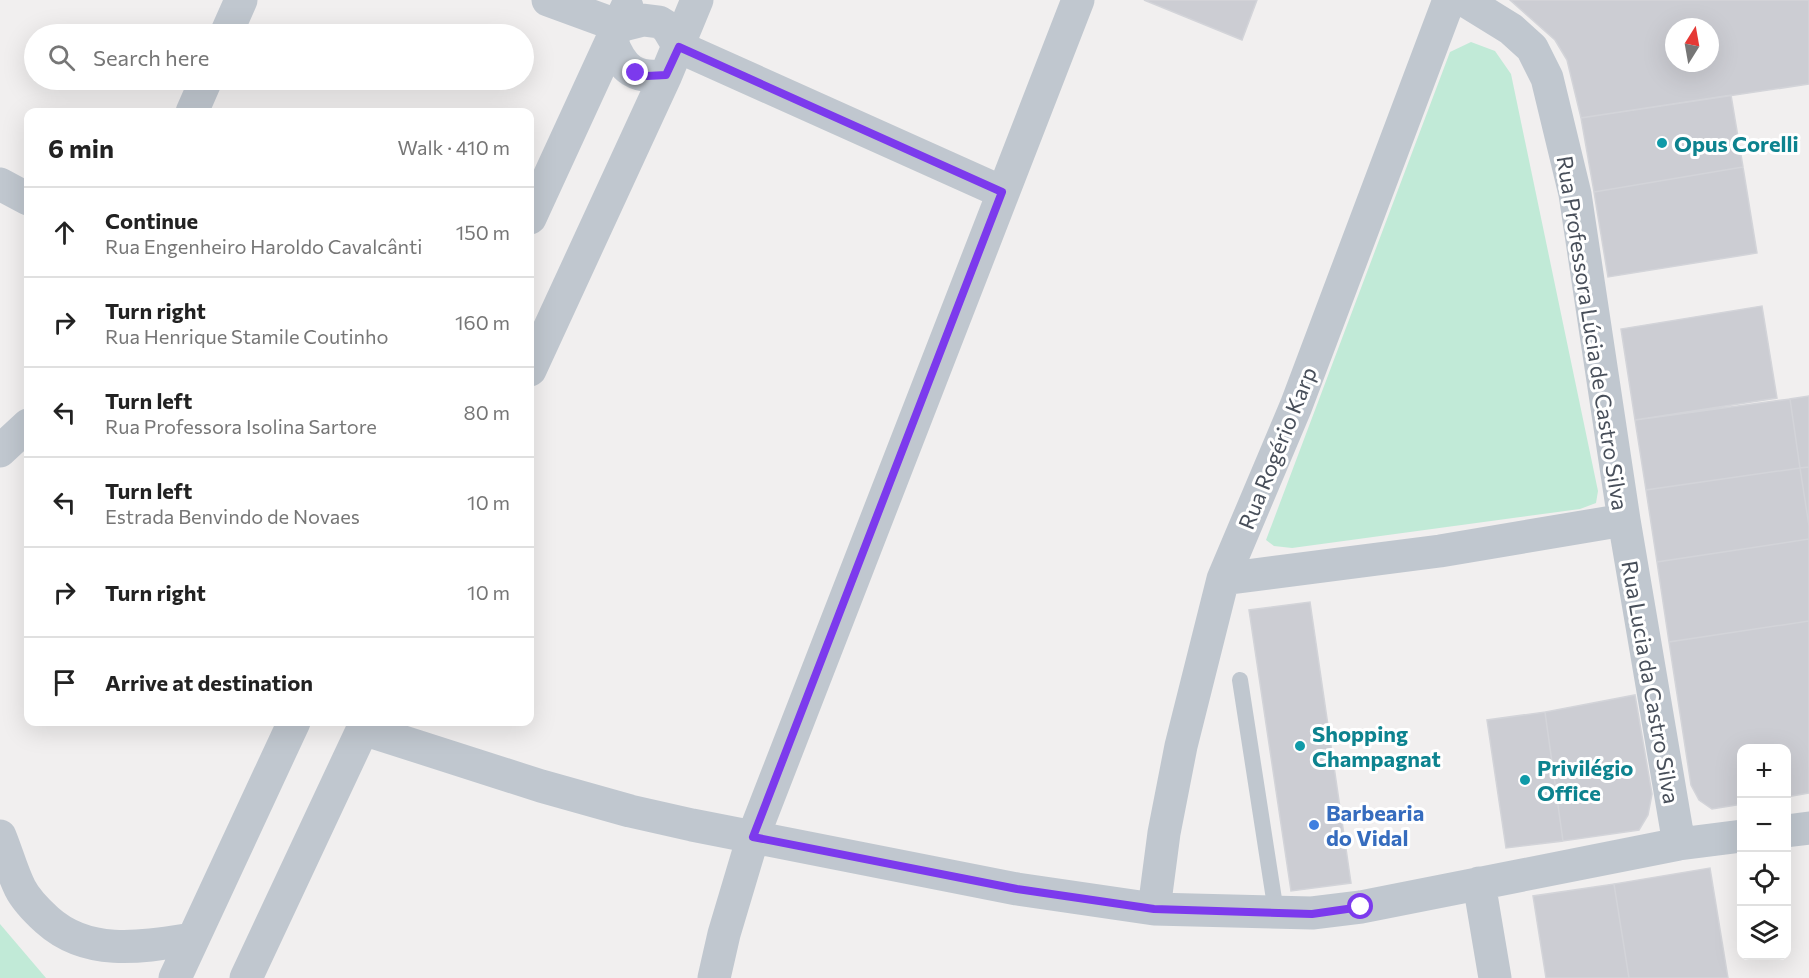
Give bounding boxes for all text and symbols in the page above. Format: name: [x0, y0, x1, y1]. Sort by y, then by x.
north arrow: [1665, 18, 1719, 72]
search box: [24, 24, 534, 90]
icon: search: [45, 41, 78, 74]
text: Search here: [93, 44, 209, 71]
route end: [622, 59, 648, 85]
place label: Opus Corelli: [1674, 130, 1799, 157]
text: 6 min: [48, 132, 114, 163]
text: Walk · 410 m: [398, 135, 510, 159]
marker: Opus Corelli: [1655, 136, 1669, 150]
street label: Rua Professora Lúcia de Castro Silva: [1552, 154, 1634, 512]
text: Continue: [105, 207, 198, 234]
icon: ahead: [48, 216, 81, 249]
text: 150 m: [456, 220, 510, 244]
text: Rua Engenheiro Haroldo Cavalcânti: [105, 234, 422, 258]
text: Turn right: [105, 297, 206, 324]
icon: right: [48, 306, 81, 339]
text: 160 m: [455, 310, 510, 334]
text: Rua Henrique Stamile Coutinho: [105, 324, 388, 348]
street label: Rua Rogério Karp: [1232, 363, 1322, 533]
text: Turn left: [105, 387, 192, 414]
icon: left: [48, 396, 81, 429]
text: 80 m: [464, 400, 510, 424]
text: Rua Professora Isolina Sartore: [105, 414, 377, 438]
text: Turn left: [105, 477, 192, 504]
icon: left: [48, 486, 81, 519]
text: 10 m: [467, 490, 510, 514]
text: Estrada Benvindo de Novaes: [105, 504, 360, 528]
street label: Rua Lucia da Castro Silva: [1616, 558, 1686, 806]
icon: right: [48, 576, 81, 609]
text: Turn right: [105, 579, 206, 606]
text: 10 m: [467, 580, 510, 604]
icon: arrive: [48, 666, 81, 699]
text: Arrive at destination: [105, 669, 313, 696]
place label: Shopping Champagnat: [1312, 720, 1441, 772]
marker: Shopping Champagnat: [1293, 739, 1307, 753]
map controls: [1737, 744, 1791, 960]
button: +: [1737, 744, 1791, 798]
place label: Privilégio Office: [1537, 754, 1634, 806]
marker: Privilégio Office: [1518, 773, 1532, 787]
button: −: [1737, 798, 1791, 852]
place label: Barbearia do Vidal: [1326, 799, 1424, 851]
marker: Barbearia do Vidal: [1307, 818, 1321, 832]
button: locate: [1737, 852, 1791, 906]
route start: [1347, 893, 1373, 919]
button: layers: [1737, 906, 1791, 960]

